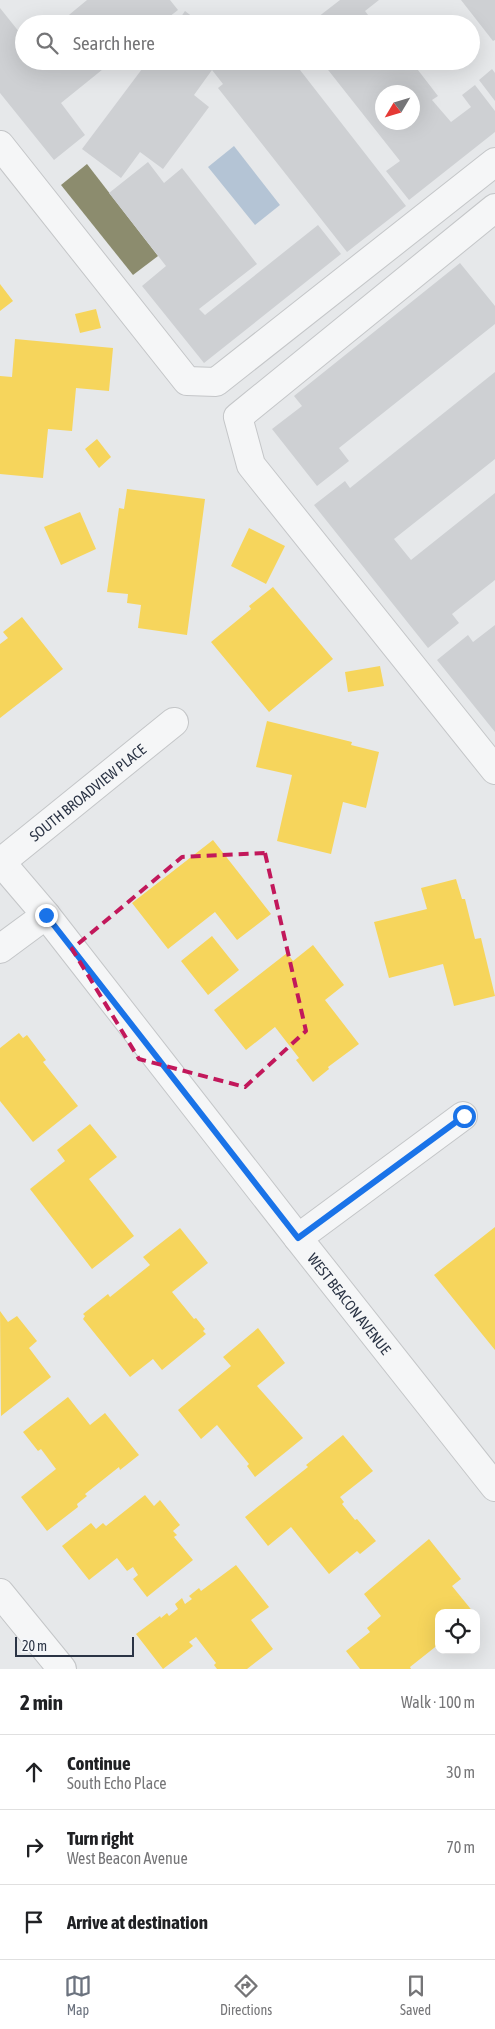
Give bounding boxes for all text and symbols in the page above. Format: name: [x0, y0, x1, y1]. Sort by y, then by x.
search box: [15, 15, 480, 70]
icon: search: [33, 29, 61, 57]
text: Search here: [73, 32, 155, 54]
north arrow: [375, 85, 420, 130]
street label: SOUTH BROADVIEW PLACE: [26, 740, 149, 844]
route end: [35, 904, 58, 927]
route start: [453, 1105, 476, 1128]
street label: WEST BEACON AVENUE: [305, 1249, 395, 1358]
map controls: [435, 1609, 480, 1654]
button: locate: [435, 1609, 480, 1654]
scale bar: [15, 1634, 134, 1657]
text: 20 m: [22, 1638, 47, 1654]
text: 2 min: [20, 1690, 63, 1714]
text: Walk · 100 m: [401, 1693, 475, 1711]
text: Continue: [67, 1752, 131, 1774]
icon: ahead: [20, 1758, 48, 1786]
text: 30 m: [446, 1763, 475, 1781]
text: South Echo Place: [67, 1774, 166, 1792]
text: Turn right: [67, 1827, 134, 1849]
icon: right: [20, 1833, 48, 1861]
text: 70 m: [446, 1838, 475, 1856]
text: West Beacon Avenue: [67, 1849, 188, 1867]
icon: arrive: [20, 1908, 48, 1936]
text: Arrive at destination: [67, 1911, 208, 1933]
tab: Map: [64, 1972, 92, 2018]
tab: Directions: [220, 1972, 272, 2018]
tab: Saved: [400, 1972, 431, 2018]

